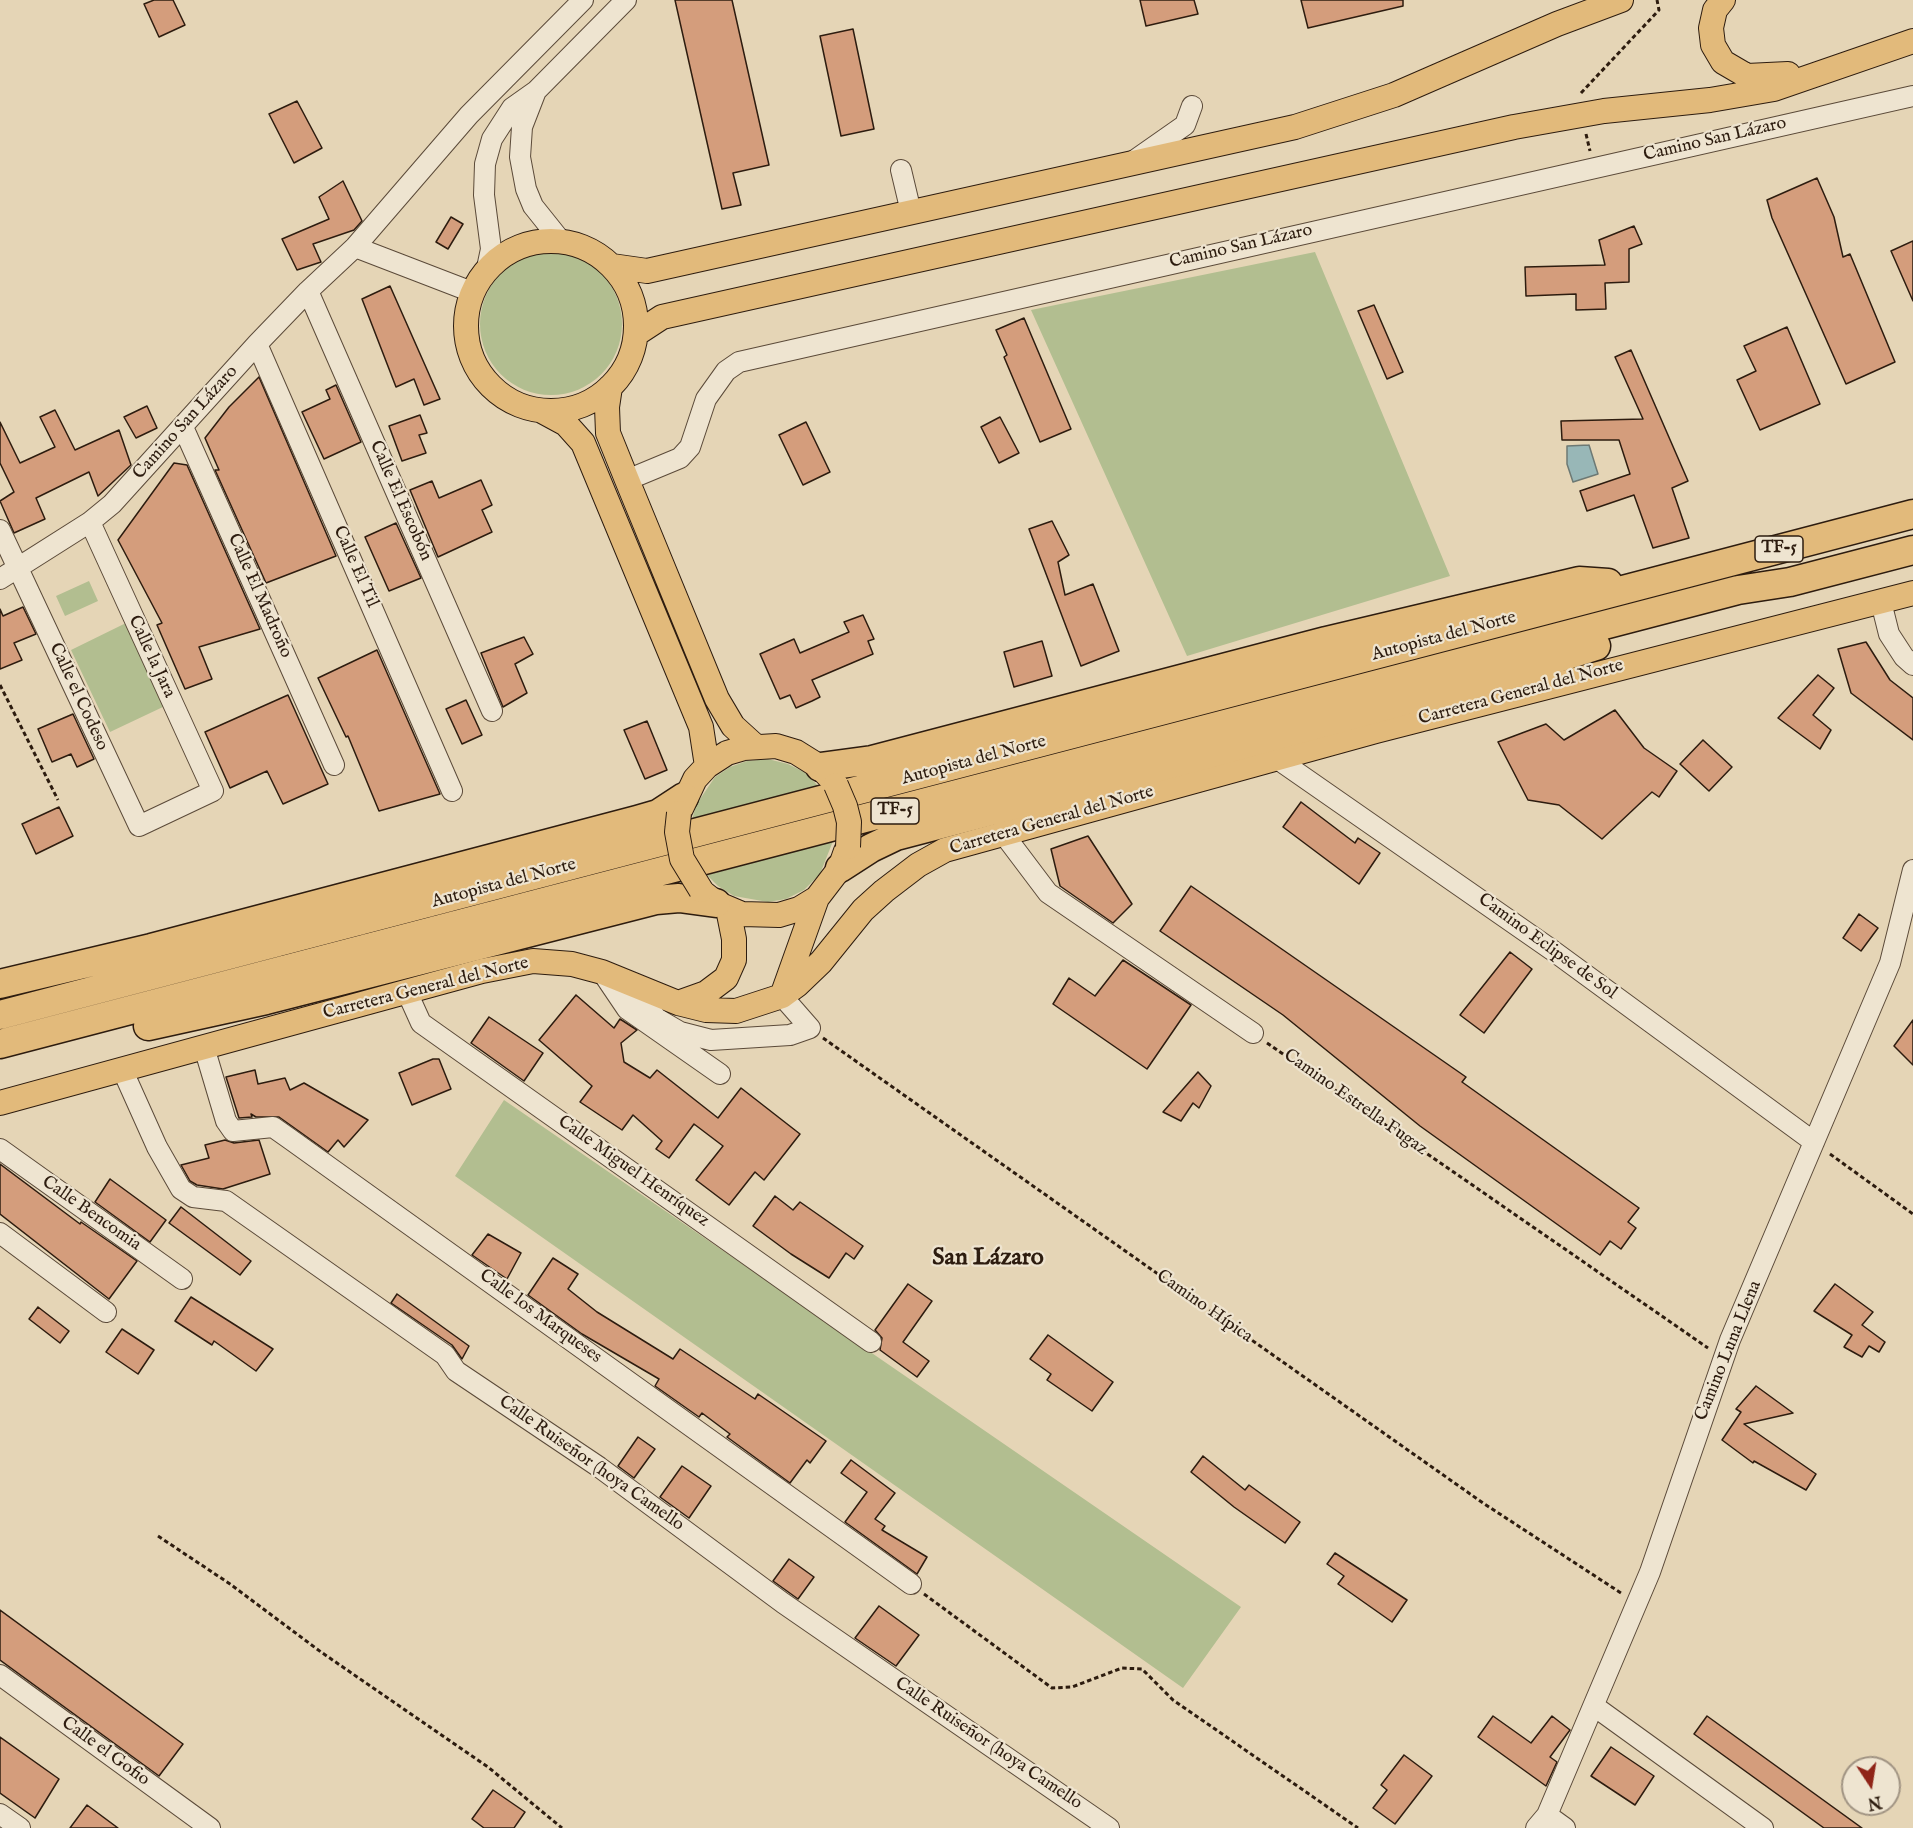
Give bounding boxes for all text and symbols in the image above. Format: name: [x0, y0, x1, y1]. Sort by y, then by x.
street label: Camino San Lázaro: [1641, 113, 1789, 167]
street label: Camino San Lázaro: [1167, 220, 1315, 274]
street label: Camino San Lázaro: [129, 361, 243, 485]
street label: Calle El Escobón: [364, 438, 436, 564]
street label: Calle El Til: [327, 523, 383, 611]
street label: Calle El Madroño: [222, 530, 296, 662]
road number: TF-5: [1755, 536, 1803, 562]
street label: Autopista del Norte: [1369, 607, 1519, 667]
street label: Calle la Jara: [123, 612, 179, 702]
street label: Calle el Codeso: [44, 640, 112, 754]
street label: Carretera General del Norte: [1416, 655, 1626, 731]
street label: Autopista del Norte: [899, 731, 1049, 791]
street label: Carretera General del Norte: [948, 782, 1156, 860]
road number: TF-5: [871, 798, 919, 824]
street label: Autopista del Norte: [429, 854, 579, 914]
street label: Camino Eclipse de Sol: [1473, 889, 1621, 1005]
street label: Carretera General del Norte: [321, 953, 531, 1025]
street label: Camino Estrella Fugaz: [1279, 1045, 1431, 1161]
street label: Calle Miguel Henríquez: [553, 1112, 713, 1232]
street label: Calle Bencomia: [37, 1172, 145, 1256]
district label: San Lázaro: [932, 1245, 1044, 1273]
street label: Calle los Marqueses: [475, 1265, 605, 1369]
street label: Camino Hípica: [1152, 1266, 1256, 1348]
street label: Camino Luna Llena: [1691, 1278, 1767, 1424]
street label: Calle Ruiseñor (hoya Camello: [494, 1392, 688, 1536]
street label: Calle Ruiseñor (hoya Camello: [890, 1673, 1086, 1815]
street label: Calle el Gofio: [57, 1713, 153, 1791]
north arrow: [1841, 1756, 1901, 1816]
text: N: [1865, 1790, 1883, 1813]

